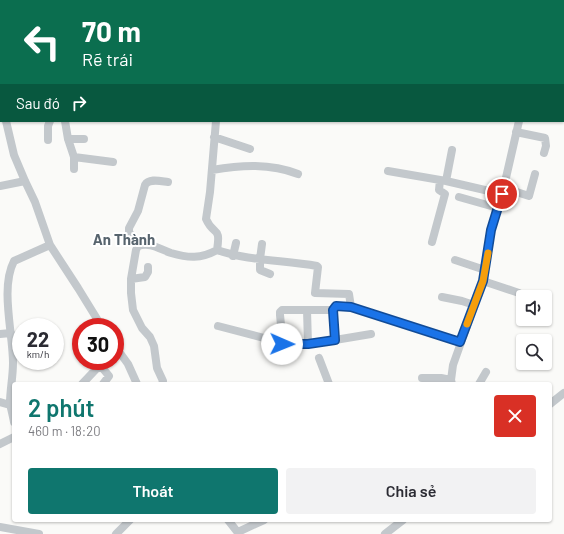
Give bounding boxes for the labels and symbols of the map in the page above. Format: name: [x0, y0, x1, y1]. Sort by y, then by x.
pin: [485, 177, 519, 211]
district label: An Thành: [93, 230, 155, 248]
speed limit sign: 30: [72, 318, 124, 370]
position arrow: [261, 323, 303, 365]

